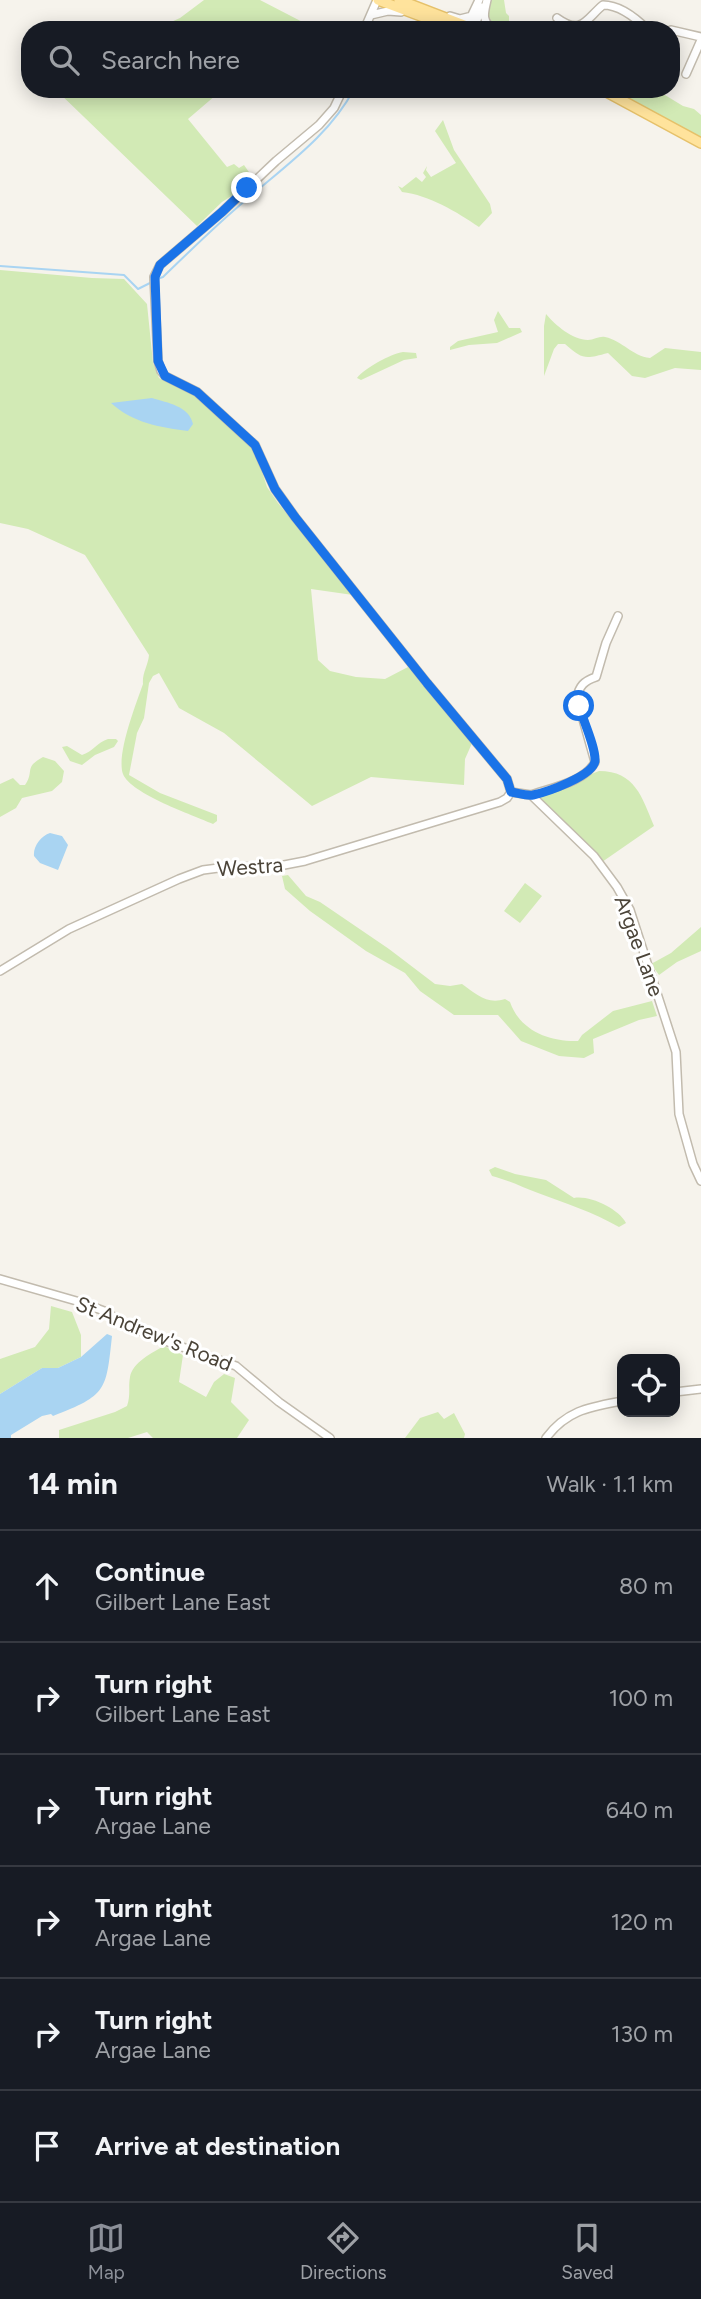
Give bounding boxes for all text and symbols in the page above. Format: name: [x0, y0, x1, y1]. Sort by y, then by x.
search box: [21, 21, 680, 98]
icon: search: [45, 41, 83, 79]
text: Search here: [101, 44, 240, 76]
route end: [231, 172, 262, 203]
route start: [563, 690, 594, 721]
street label: Westra: [216, 852, 284, 881]
street label: Argae Lane: [610, 892, 669, 1000]
street label: St Andrew's Road: [72, 1291, 236, 1376]
map controls: [617, 1354, 680, 1417]
button: locate: [617, 1354, 680, 1417]
text: 14 min: [28, 1465, 118, 1502]
text: Walk · 1.1 km: [547, 1470, 673, 1498]
text: Continue: [95, 1556, 205, 1588]
icon: ahead: [28, 1567, 66, 1605]
text: 80 m: [619, 1572, 673, 1600]
text: Gilbert Lane East: [95, 1588, 271, 1616]
text: Turn right: [95, 1668, 212, 1700]
icon: right: [28, 1679, 66, 1717]
text: 100 m: [609, 1684, 673, 1712]
text: Gilbert Lane East: [95, 1700, 271, 1728]
text: Turn right: [95, 1780, 212, 1812]
icon: right: [28, 1791, 66, 1829]
text: 640 m: [606, 1796, 673, 1824]
text: Argae Lane: [95, 1812, 211, 1840]
text: Turn right: [95, 1892, 212, 1924]
icon: right: [28, 1903, 66, 1941]
text: 120 m: [611, 1908, 673, 1936]
text: Argae Lane: [95, 1924, 211, 1952]
text: Turn right: [95, 2004, 212, 2036]
icon: right: [28, 2015, 66, 2053]
text: 130 m: [611, 2020, 673, 2048]
text: Argae Lane: [95, 2036, 211, 2064]
icon: arrive: [28, 2127, 66, 2165]
text: Arrive at destination: [95, 2130, 340, 2162]
tab: Map: [87, 2219, 125, 2284]
tab: Directions: [300, 2219, 387, 2284]
tab: Saved: [561, 2219, 614, 2284]

